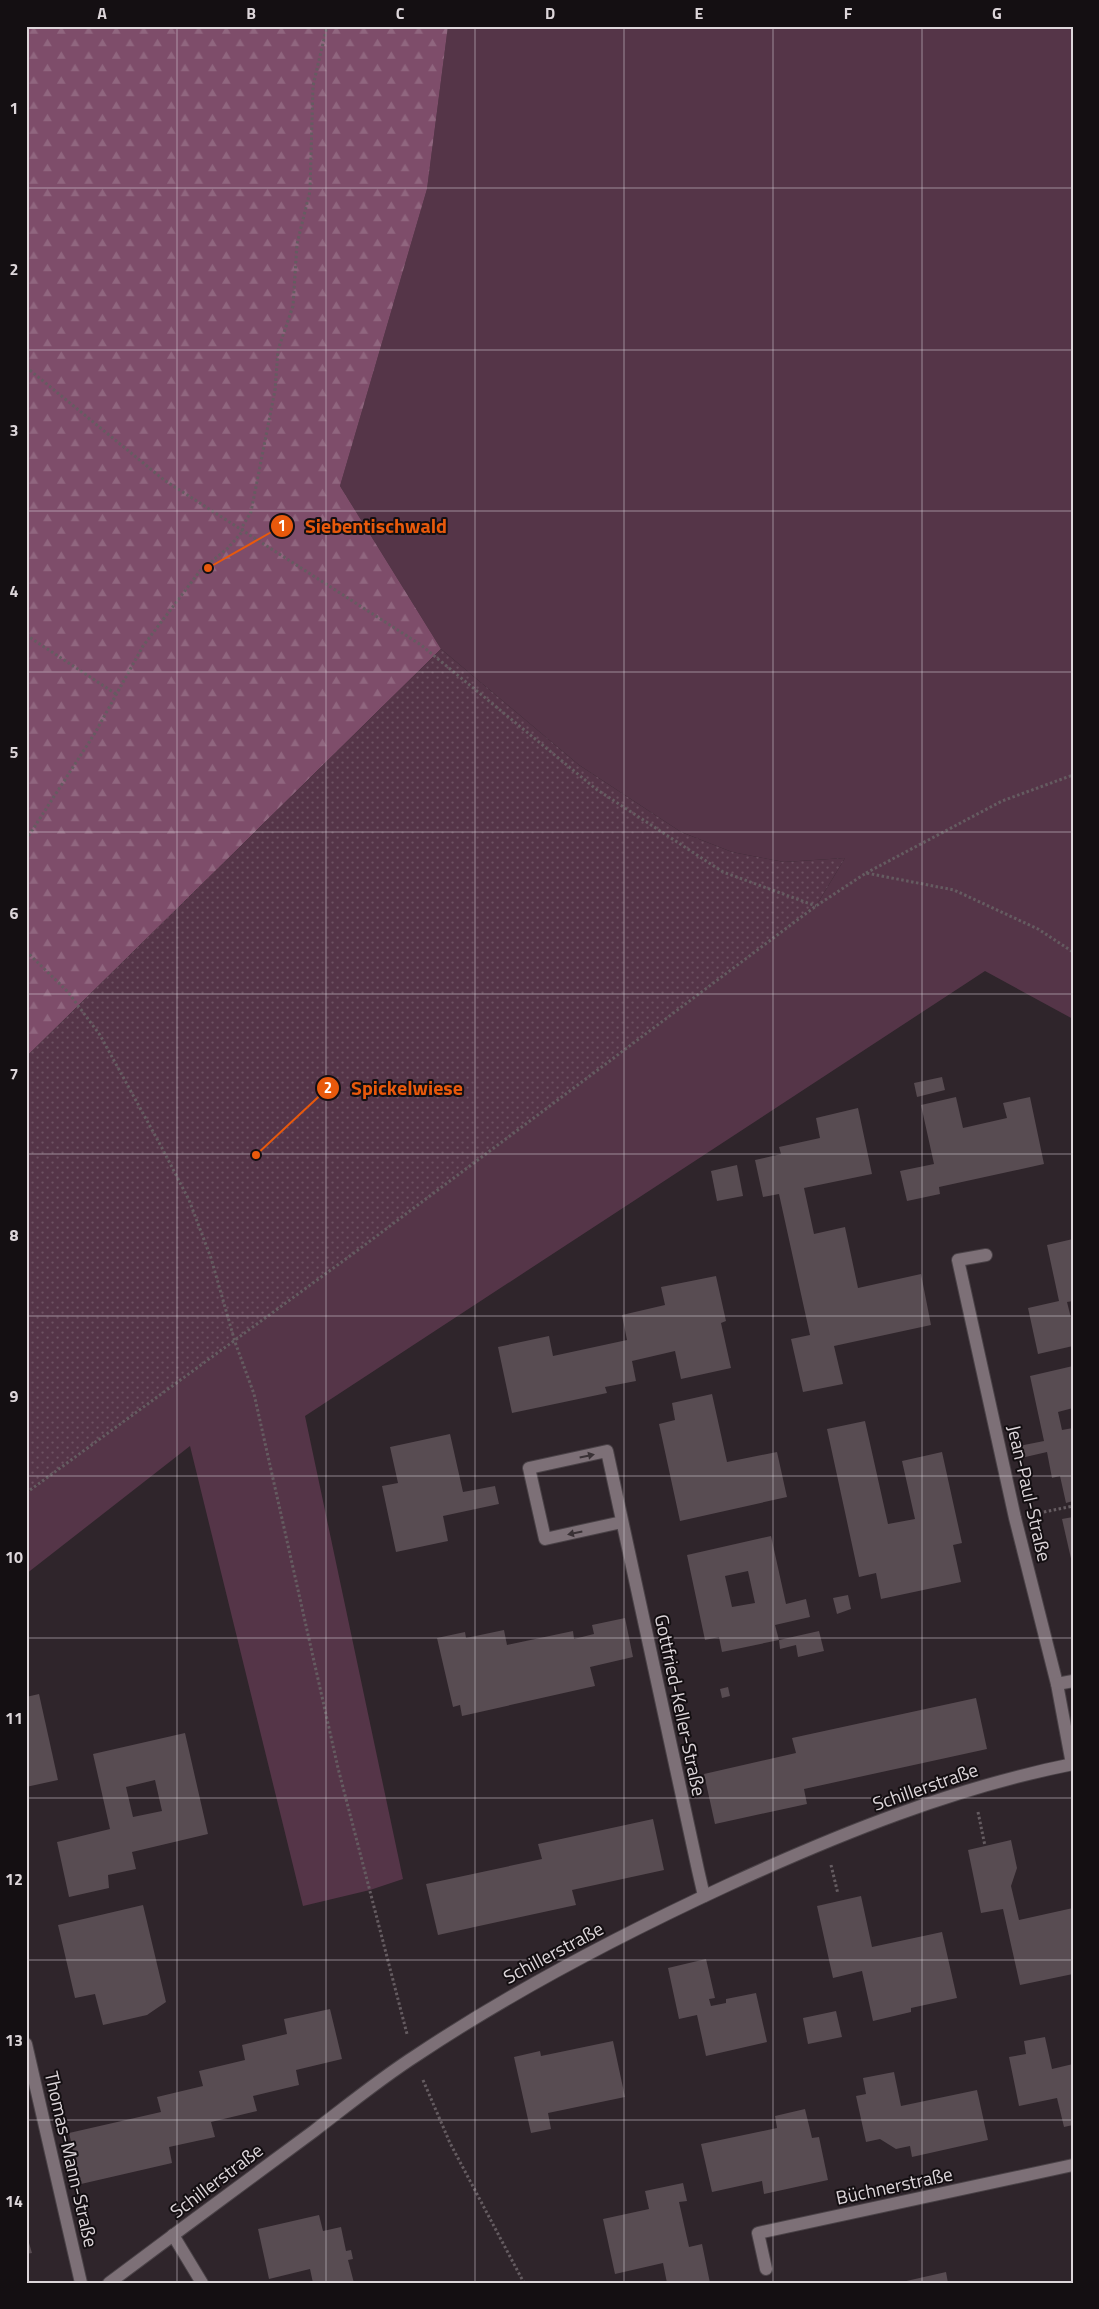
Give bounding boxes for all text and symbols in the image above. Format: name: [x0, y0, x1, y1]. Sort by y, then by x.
text: A: [97, 1, 107, 25]
text: B: [246, 1, 256, 25]
text: C: [396, 1, 405, 25]
text: D: [545, 1, 555, 25]
text: E: [695, 1, 704, 25]
text: F: [844, 1, 853, 25]
text: G: [992, 1, 1002, 25]
text: 1: [10, 96, 18, 120]
text: 2: [10, 257, 18, 281]
text: 3: [10, 418, 18, 442]
callout: Siebentischwald: [270, 508, 457, 543]
text: Siebentischwald: [305, 510, 447, 541]
text: 1: [278, 514, 286, 537]
text: 4: [10, 579, 19, 603]
text: 5: [10, 740, 19, 764]
text: 6: [10, 901, 19, 925]
text: 7: [10, 1062, 18, 1086]
callout: Spickelwiese: [316, 1070, 473, 1105]
text: Spickelwiese: [351, 1072, 463, 1103]
text: 2: [324, 1076, 332, 1099]
text: 8: [10, 1223, 19, 1247]
text: 9: [10, 1384, 19, 1408]
street label: Jean-Paul-Straße: [1000, 1422, 1060, 1564]
one-way arrow: [580, 1451, 596, 1459]
one-way arrow: [567, 1529, 582, 1537]
text: 10: [5, 1545, 23, 1569]
street label: Gottfried-Keller-Straße: [648, 1611, 714, 1799]
text: 11: [5, 1706, 23, 1730]
street label: Schillerstraße: [868, 1754, 982, 1818]
text: 12: [5, 1867, 23, 1891]
street label: Schillerstraße: [498, 1913, 608, 1991]
text: 13: [5, 2028, 23, 2052]
street label: Thomas-Mann-Straße: [38, 2068, 106, 2250]
street label: Schillerstraße: [163, 2135, 269, 2225]
street label: Büchnerstraße: [833, 2158, 955, 2212]
text: 14: [5, 2189, 23, 2213]

